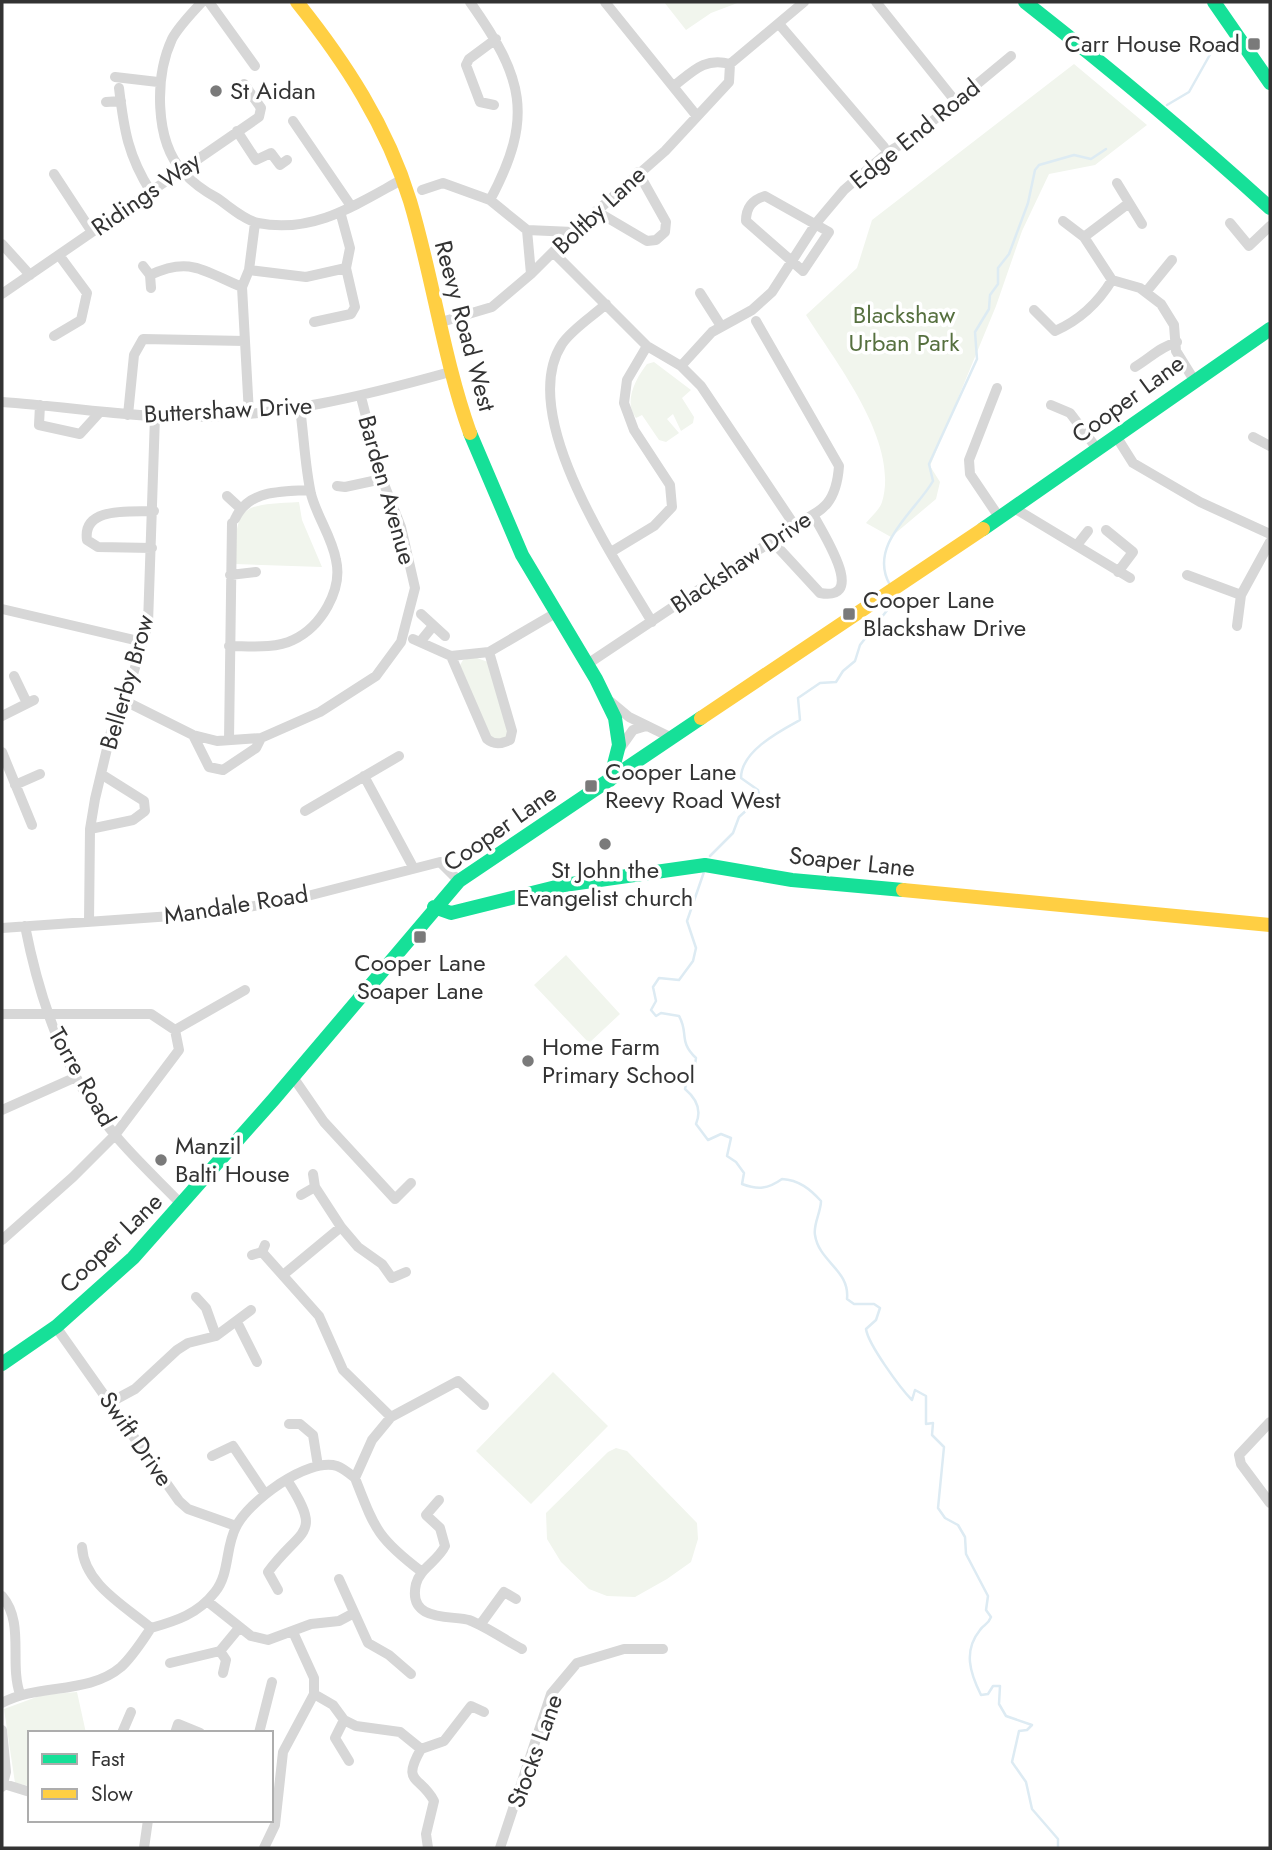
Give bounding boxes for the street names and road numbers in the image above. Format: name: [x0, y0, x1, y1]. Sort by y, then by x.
street label: Edge End Road: [842, 70, 987, 197]
street label: Ridings Way: [84, 143, 208, 244]
street label: Boltby Lane: [544, 157, 653, 262]
street label: Reevy Road West: [426, 237, 505, 415]
street label: Cooper Lane: [1064, 346, 1191, 451]
street label: Buttershaw Drive: [143, 388, 313, 431]
street label: Barden Avenue: [349, 411, 425, 569]
street label: Blackshaw Drive: [663, 501, 818, 622]
street label: Bellerby Brow: [91, 610, 163, 753]
street label: Cooper Lane: [436, 776, 564, 880]
street label: Soaper Lane: [787, 837, 917, 886]
street label: Mandale Road: [161, 876, 311, 933]
street label: Torre Road: [40, 1021, 125, 1133]
street label: Cooper Lane: [51, 1184, 170, 1301]
street label: Swift Drive: [91, 1384, 182, 1493]
street label: Stocks Lane: [498, 1689, 571, 1812]

